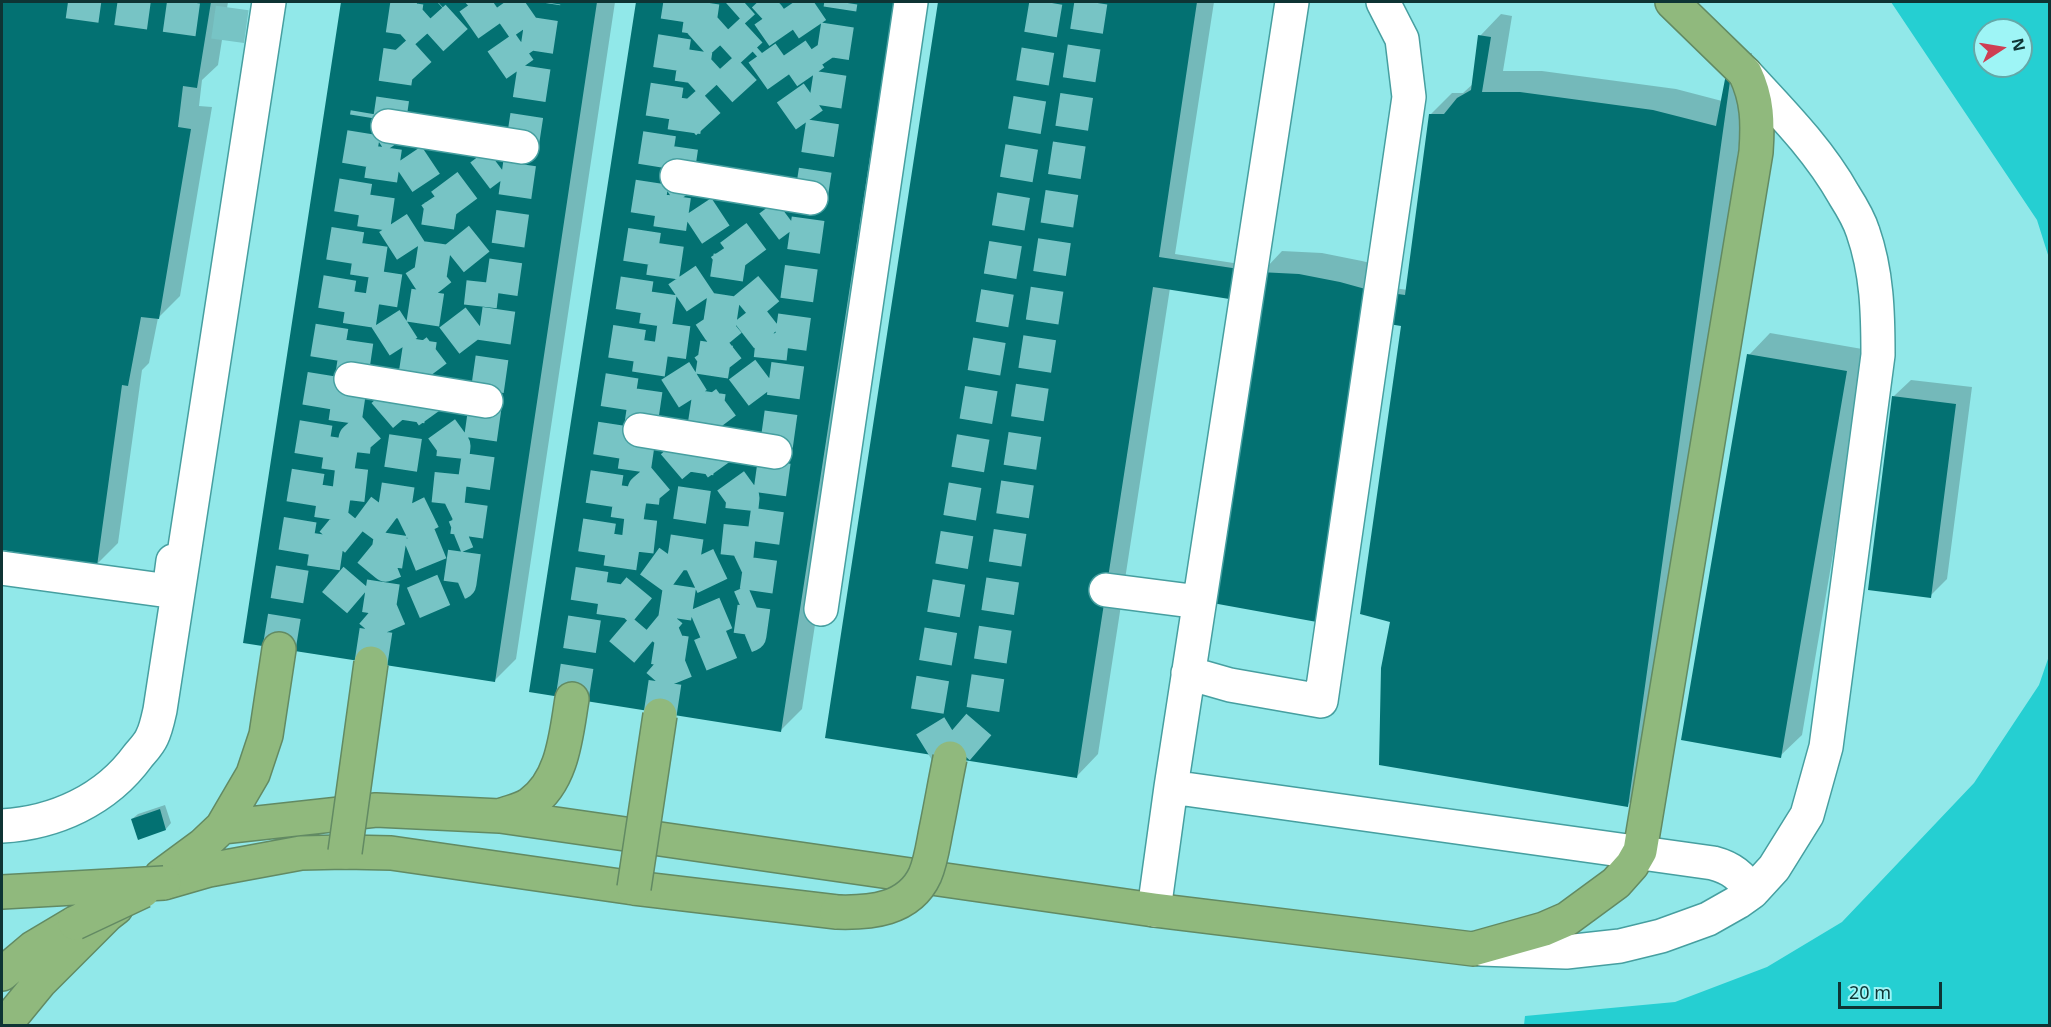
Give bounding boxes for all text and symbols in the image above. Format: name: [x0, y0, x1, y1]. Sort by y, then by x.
north arrow: [1973, 18, 2033, 78]
text: N: [2007, 36, 2031, 53]
scale bar: [1841, 970, 1944, 1008]
text: 20 m: [1849, 980, 1891, 1004]

